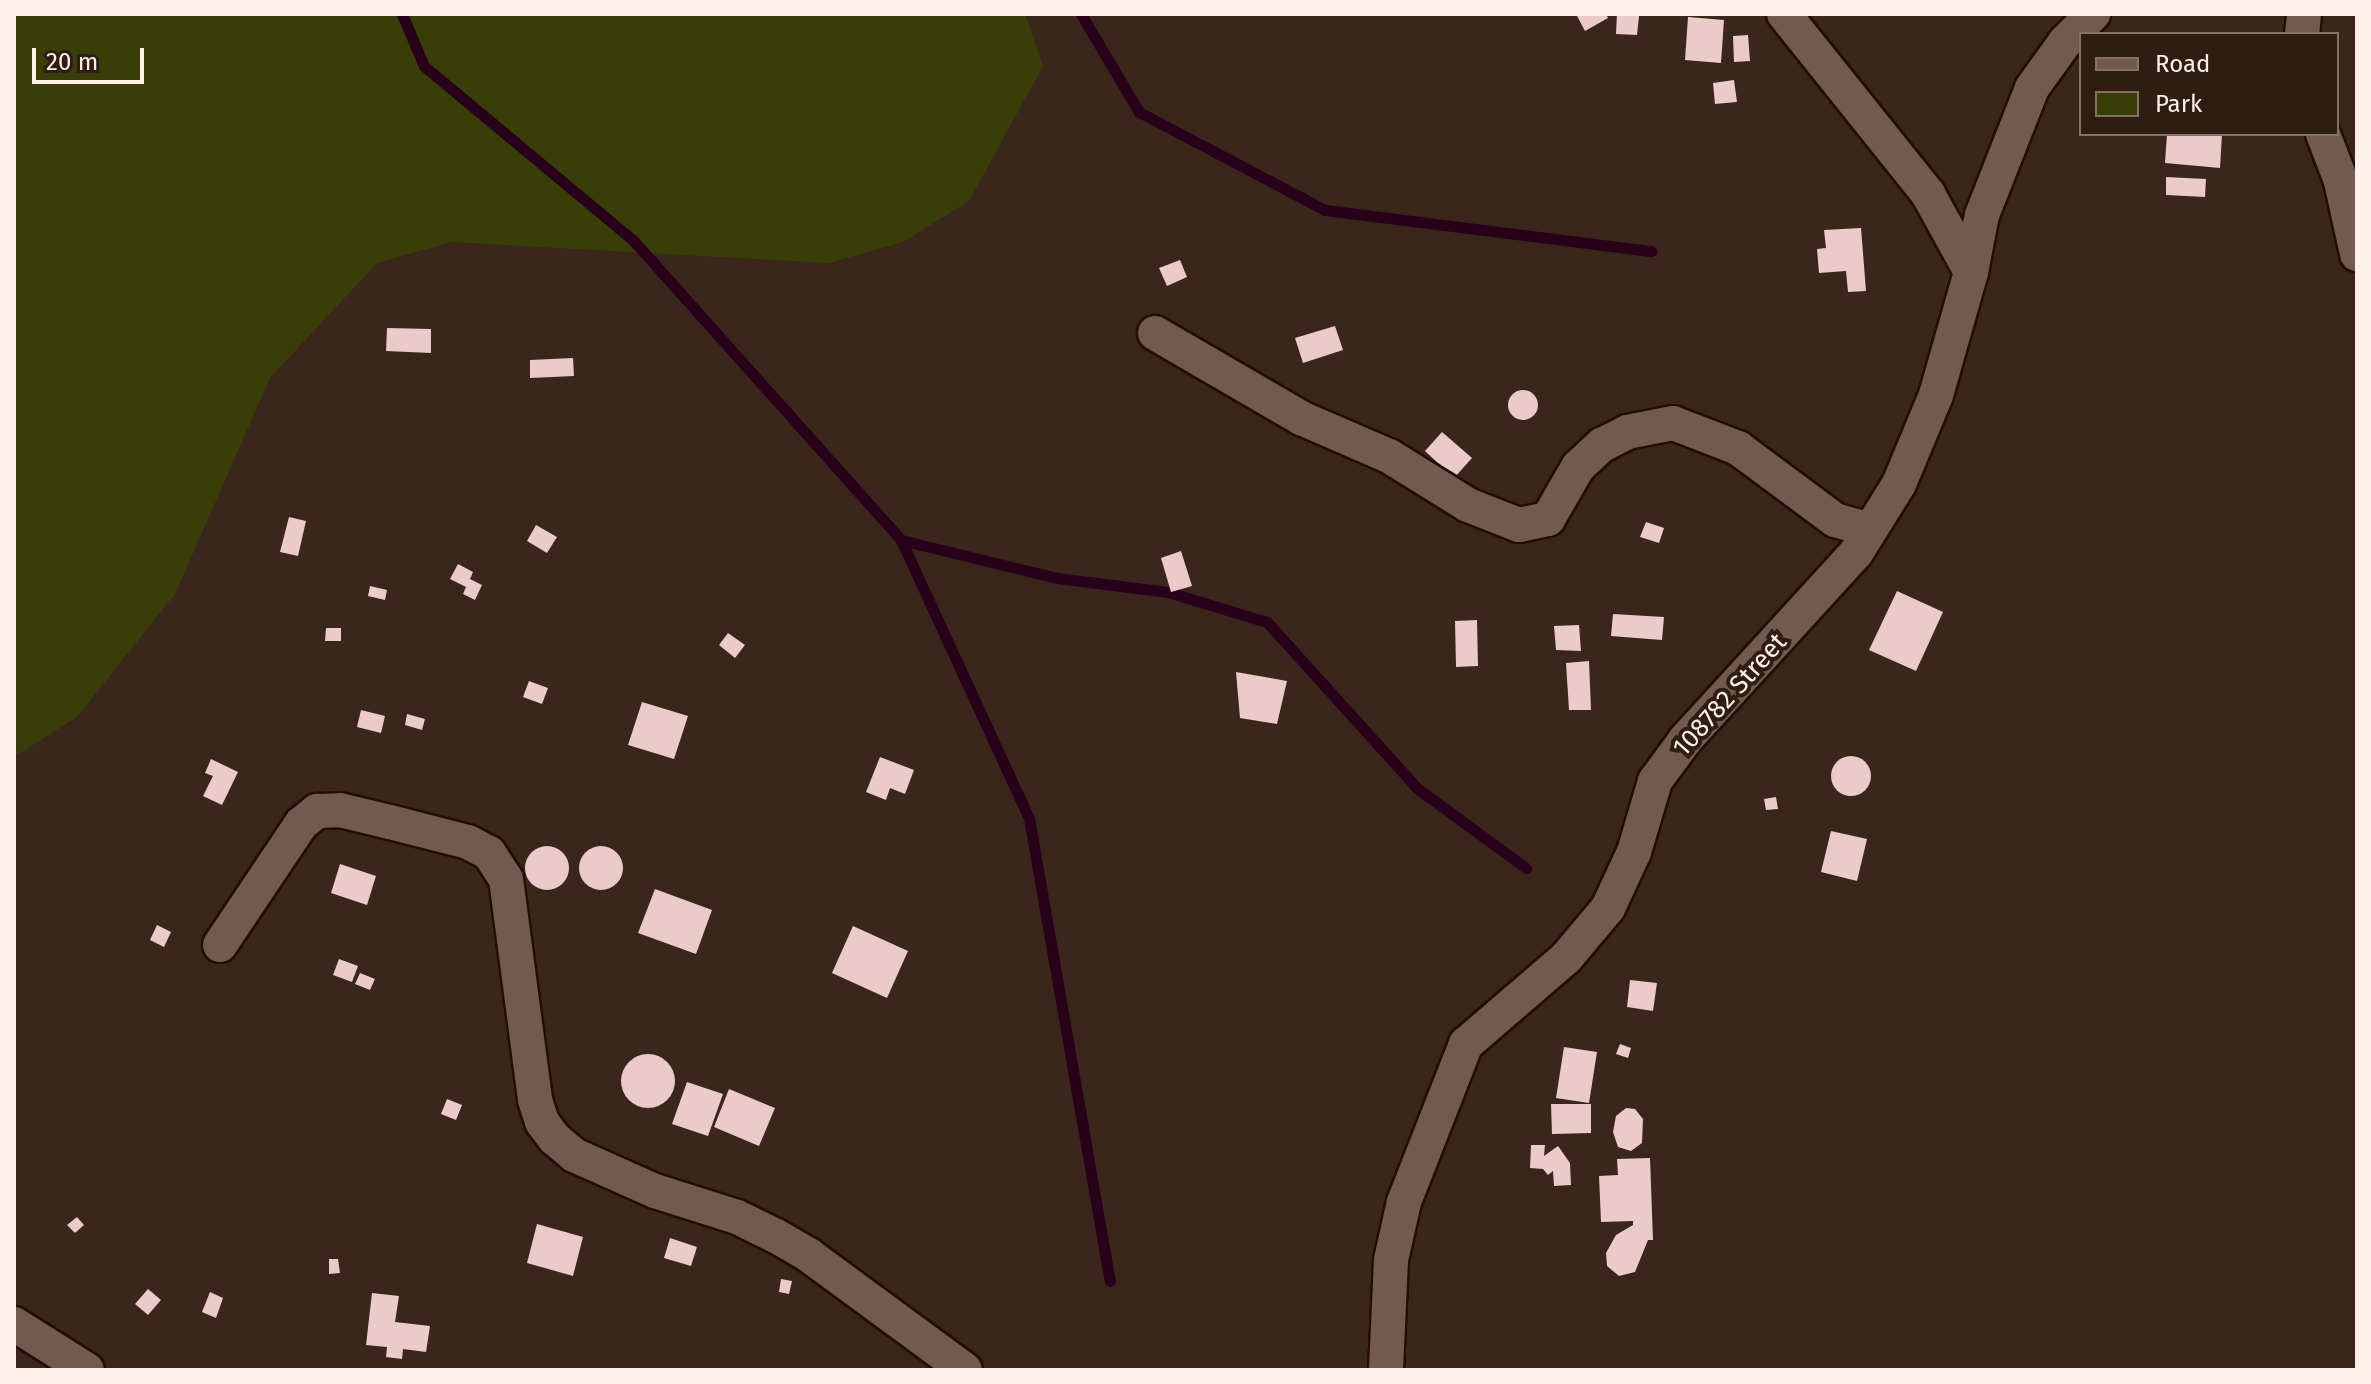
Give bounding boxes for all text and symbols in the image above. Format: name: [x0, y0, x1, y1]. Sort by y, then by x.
scale bar: [36, 32, 148, 82]
legend: [2079, 32, 2339, 136]
text: 20 m: [46, 48, 98, 76]
text: Road: [2155, 50, 2210, 78]
text: Park: [2155, 90, 2202, 118]
street label: 108782 Street: [1667, 627, 1793, 763]

